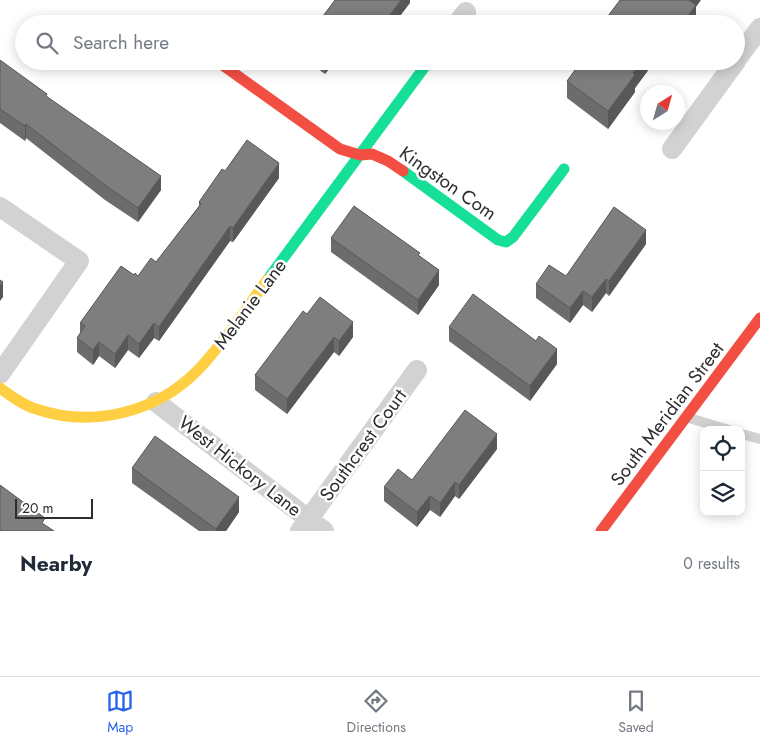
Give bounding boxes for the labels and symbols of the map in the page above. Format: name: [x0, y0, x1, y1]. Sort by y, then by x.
north arrow: [640, 85, 685, 130]
street label: Kingston Com: [394, 140, 502, 226]
street label: Melanie Lane: [207, 253, 293, 355]
street label: South Meridian Street: [604, 336, 730, 491]
street label: Southcrest Court: [313, 383, 413, 507]
street label: West Hickory Lane: [173, 409, 307, 523]
scale bar: [15, 496, 92, 519]

